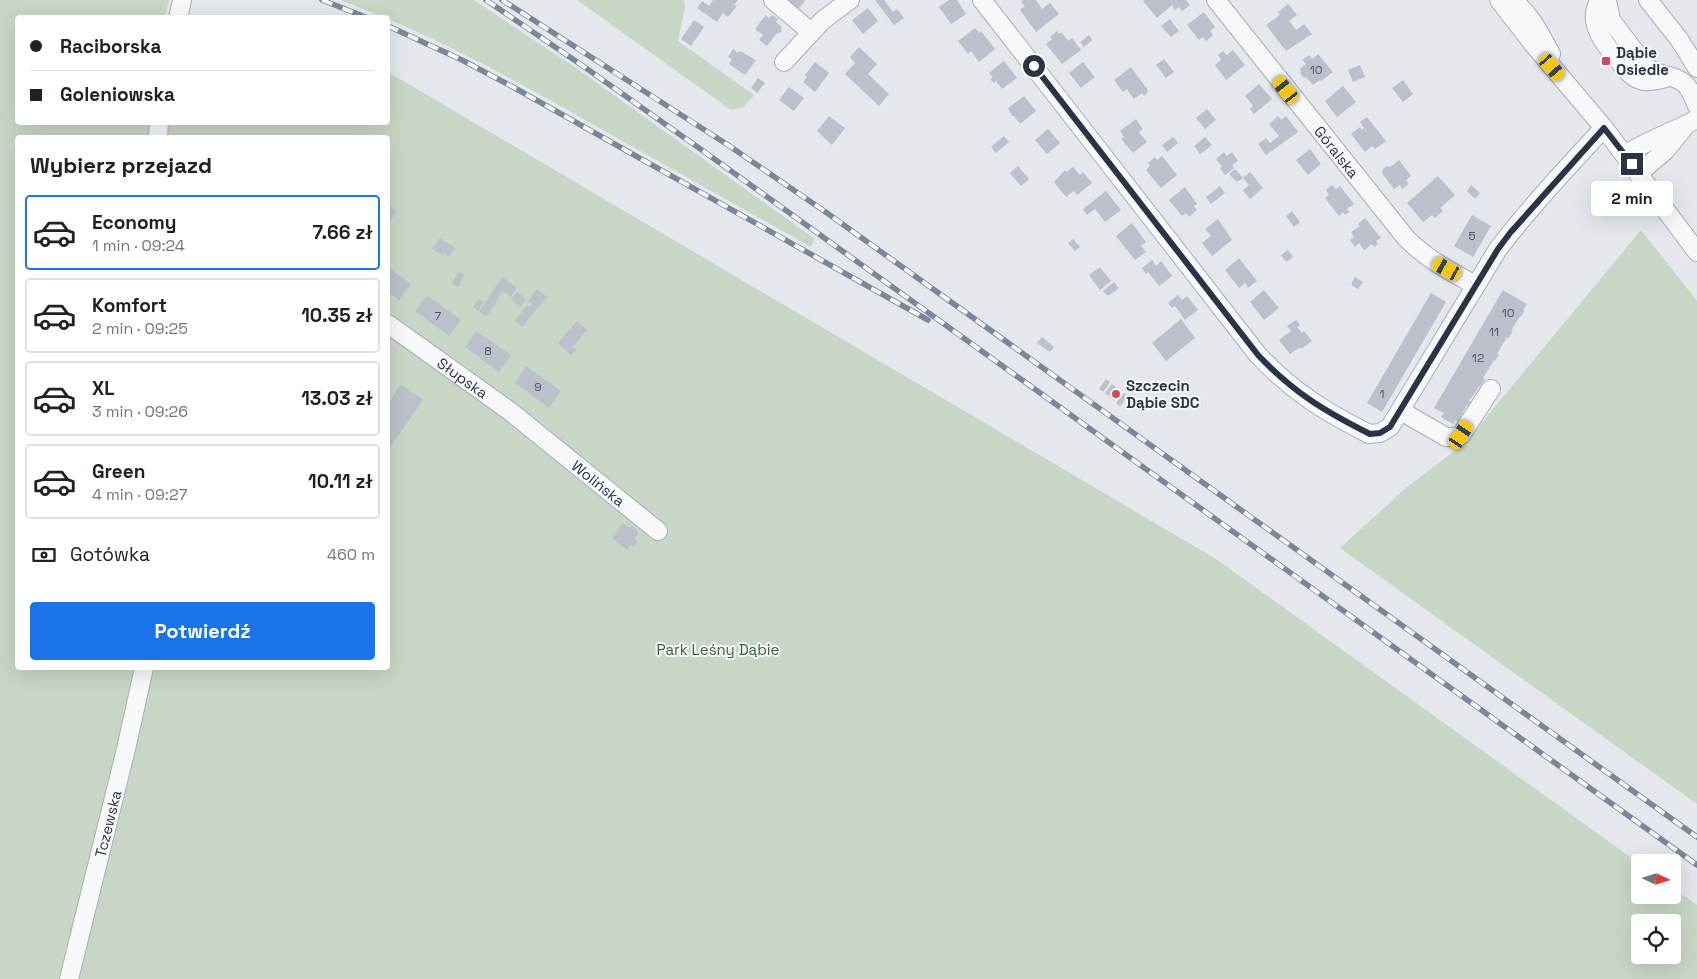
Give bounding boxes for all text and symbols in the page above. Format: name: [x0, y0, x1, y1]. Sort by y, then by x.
text: Raciborska: [60, 34, 162, 59]
place label: Dąbie Osiedle: [1616, 43, 1669, 79]
car: [1536, 51, 1567, 83]
route start: [1023, 55, 1045, 77]
marker: Dąbie Osiedle: [1600, 55, 1612, 67]
house number: 10: [1310, 62, 1322, 78]
car: [1270, 74, 1301, 106]
text: Goleniowska: [60, 82, 175, 107]
street label: Góralska: [1310, 122, 1364, 182]
text: Wybierz przejazd: [30, 151, 212, 179]
route end: [1621, 153, 1643, 175]
callout: 2 min: [1591, 182, 1673, 216]
text: 2 min: [1611, 188, 1653, 209]
icon: car: [32, 210, 77, 255]
text: Economy: [92, 210, 176, 235]
text: 7.66 zł: [312, 220, 373, 245]
house number: 5: [1468, 228, 1476, 244]
text: 1 min · 09:24: [92, 235, 185, 256]
car: [1430, 255, 1463, 283]
icon: car: [32, 293, 77, 338]
text: Komfort: [92, 293, 167, 318]
text: 10.35 zł: [301, 303, 373, 328]
house number: 10: [1502, 305, 1514, 321]
house number: 7: [435, 308, 442, 324]
text: 2 min · 09:25: [92, 318, 188, 339]
house number: 11: [1489, 324, 1499, 340]
house number: 8: [484, 343, 492, 359]
house number: 12: [1472, 350, 1484, 366]
street label: Słupska: [434, 353, 492, 402]
icon: car: [32, 376, 77, 421]
text: XL: [92, 376, 115, 401]
place label: Szczecin Dąbie SDC: [1126, 376, 1200, 412]
house number: 9: [534, 379, 542, 395]
text: 13.03 zł: [301, 386, 373, 411]
house number: 1: [1379, 386, 1385, 402]
marker: Szczecin Dąbie SDC: [1110, 388, 1122, 400]
text: 3 min · 09:26: [92, 401, 188, 422]
car: [1446, 418, 1475, 452]
street label: Wolińska: [568, 456, 629, 510]
icon: car: [32, 459, 77, 504]
text: Green: [92, 459, 145, 484]
text: 10.11 zł: [308, 469, 373, 494]
text: 4 min · 09:27: [92, 484, 187, 505]
icon: cash: [30, 541, 58, 569]
text: Gotówka: [70, 542, 150, 567]
text: 460 m: [327, 544, 375, 565]
button: Potwierdź: [30, 602, 375, 660]
park label: Park Leśny Dąbie: [657, 640, 780, 659]
street label: Tczewska: [90, 788, 125, 859]
north arrow: [1631, 854, 1681, 904]
map controls: [1631, 854, 1681, 964]
button: locate: [1631, 914, 1681, 964]

